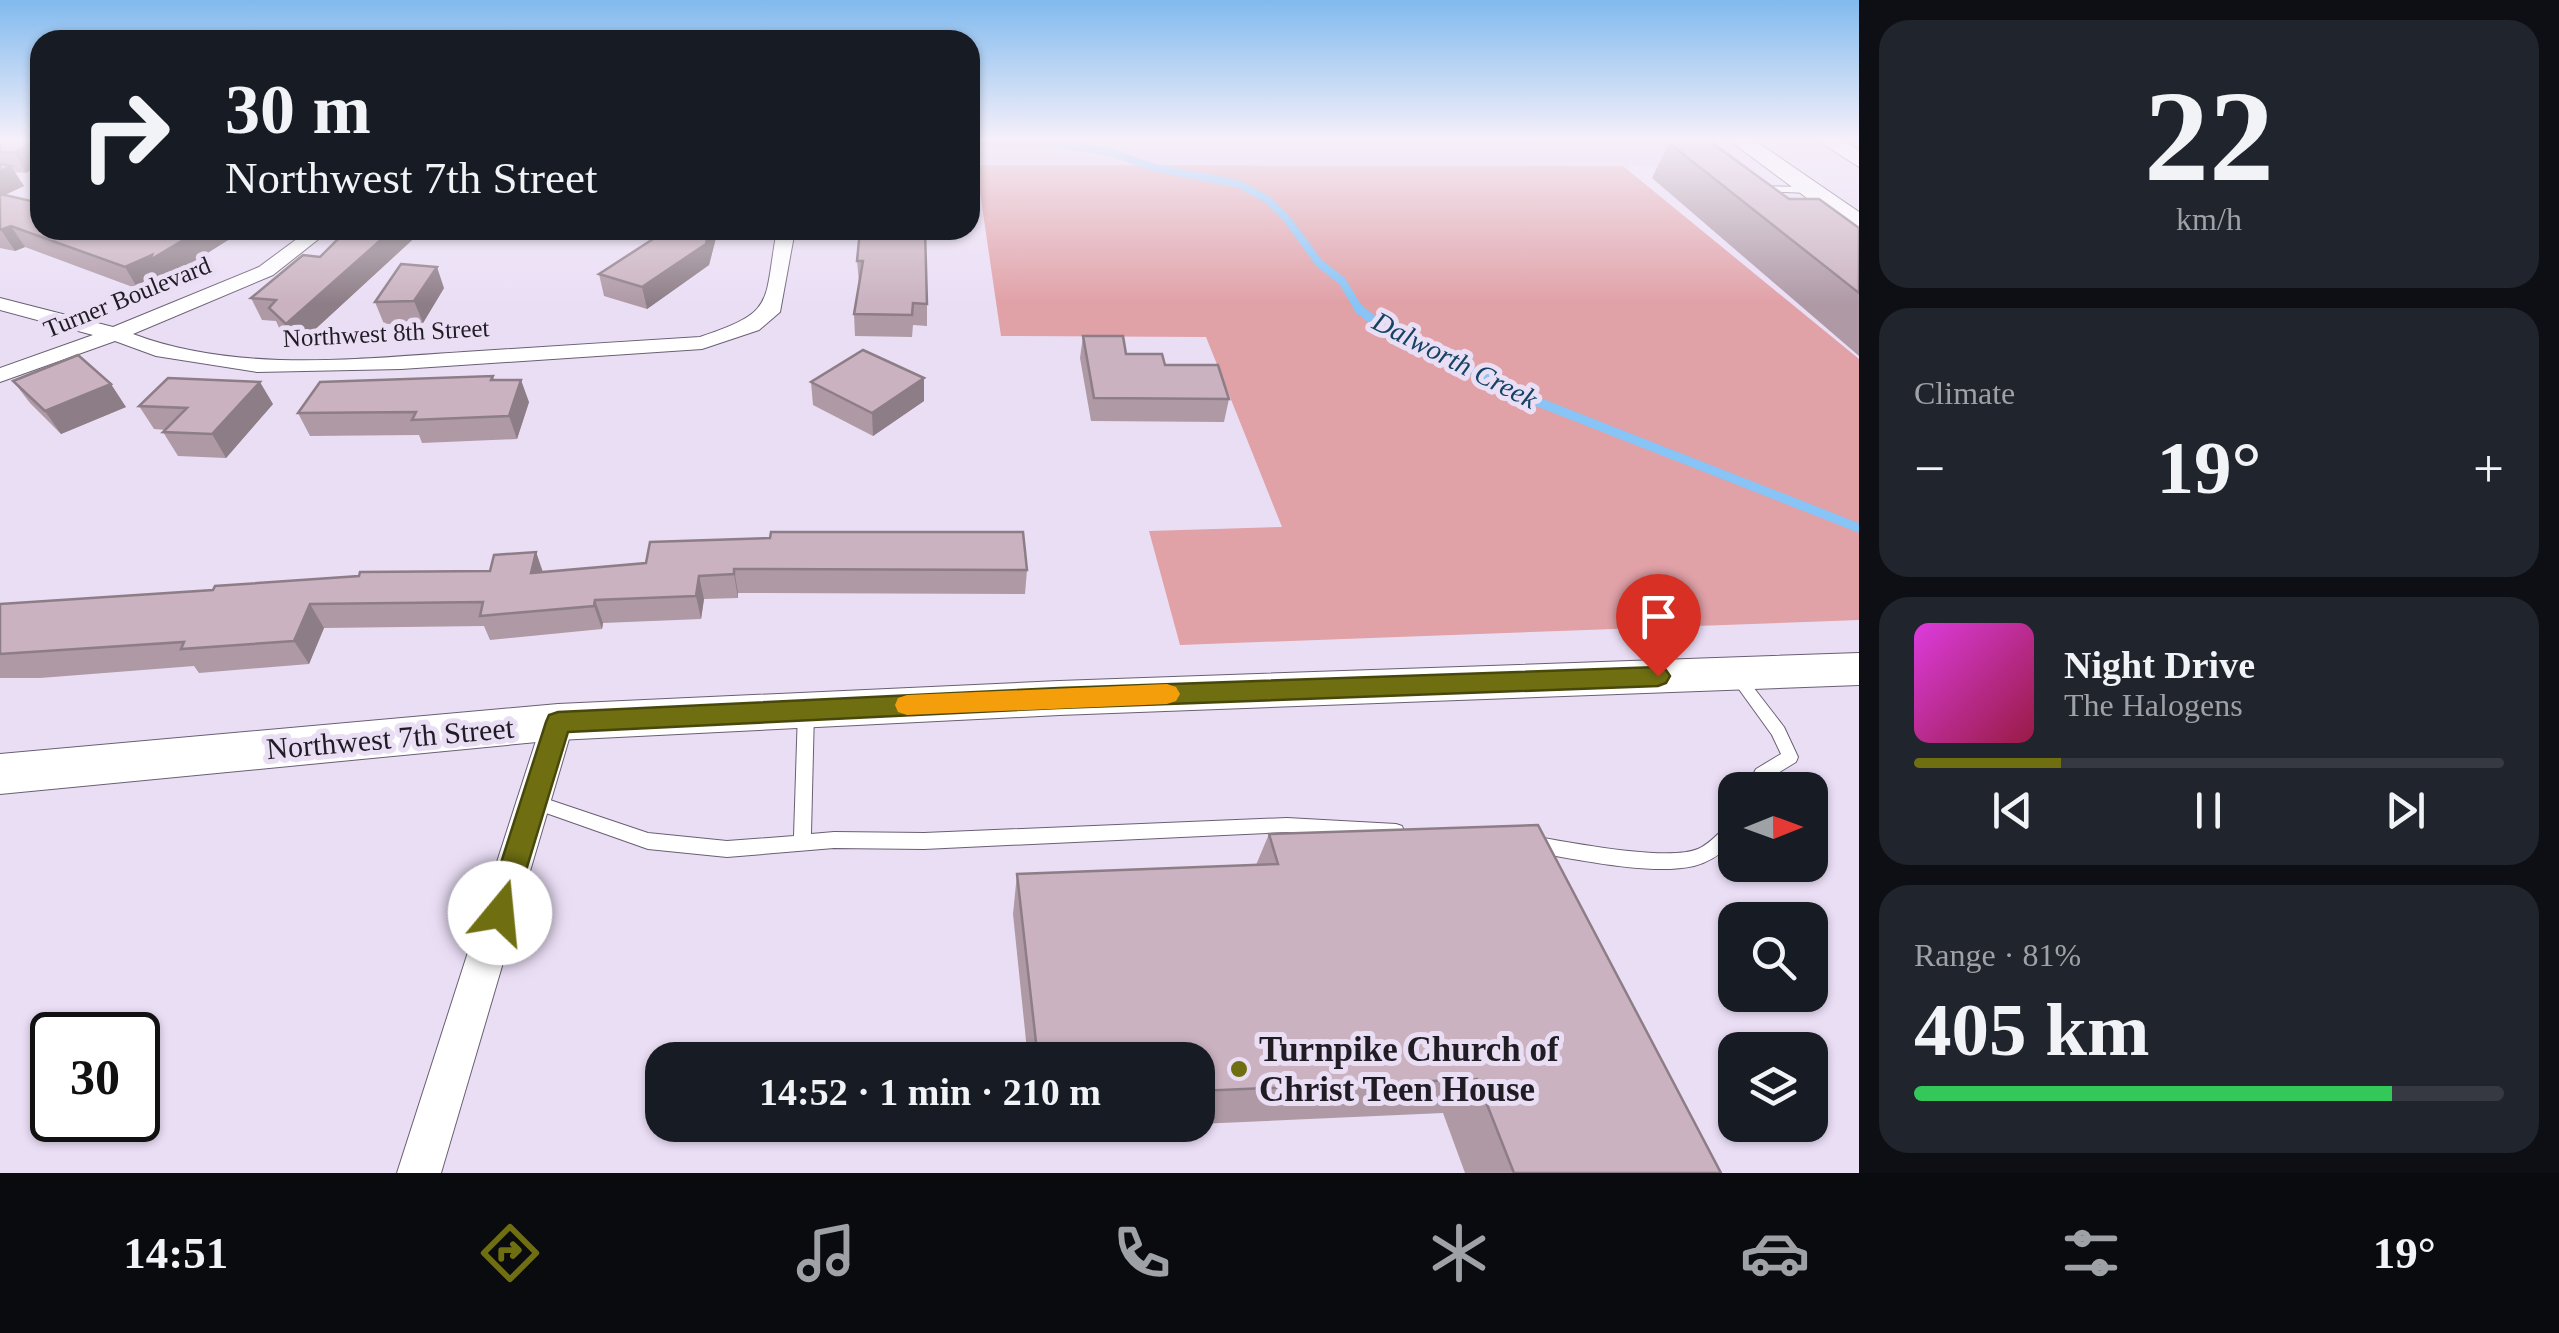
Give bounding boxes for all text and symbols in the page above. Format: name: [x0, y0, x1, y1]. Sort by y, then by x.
text: 22: [2144, 64, 2274, 208]
icon: right: [60, 70, 190, 200]
text: 30 m: [225, 71, 371, 148]
text: Northwest 7th Street: [225, 153, 597, 203]
text: km/h: [2176, 201, 2242, 237]
street label: Turner Boulevard: [40, 251, 215, 343]
water label: Dalworth Creek: [1367, 305, 1543, 415]
street label: Northwest 8th Street: [282, 314, 490, 352]
text: Climate: [1914, 375, 2015, 411]
text: 19°: [2157, 426, 2262, 509]
text: −: [1914, 438, 1945, 499]
text: +: [2473, 438, 2504, 499]
pin: [1616, 574, 1701, 677]
icon: arrive: [1631, 589, 1686, 644]
text: Night Drive: [2064, 644, 2255, 686]
text: The Halogens: [2064, 687, 2243, 723]
street label: Northwest 7th Street: [265, 711, 516, 765]
north arrow: [1718, 772, 1828, 882]
map controls: [1718, 772, 1828, 1142]
icon: previous: [1985, 783, 2040, 838]
icon: pause: [2181, 783, 2236, 838]
icon: next: [2378, 783, 2433, 838]
position arrow: [448, 861, 552, 965]
button: search: [1718, 902, 1828, 1012]
text: Range · 81%: [1914, 937, 2081, 973]
text: 405 km: [1914, 988, 2149, 1071]
speed limit sign: 30: [30, 1012, 160, 1142]
place label: Turnpike Church of Christ Teen House: [1259, 1030, 1559, 1109]
button: layers: [1718, 1032, 1828, 1142]
marker: Turnpike Church of Christ Teen House: [1228, 1058, 1250, 1080]
text: 14:52 · 1 min · 210 m: [759, 1071, 1101, 1113]
icon: directions: [475, 1218, 545, 1288]
icon: music: [791, 1218, 861, 1288]
icon: phone: [1107, 1218, 1177, 1288]
icon: climate: [1424, 1218, 1494, 1288]
icon: car: [1740, 1218, 1810, 1288]
icon: filters: [2056, 1218, 2126, 1288]
text: 14:51: [123, 1228, 228, 1278]
text: 19°: [2373, 1228, 2436, 1278]

